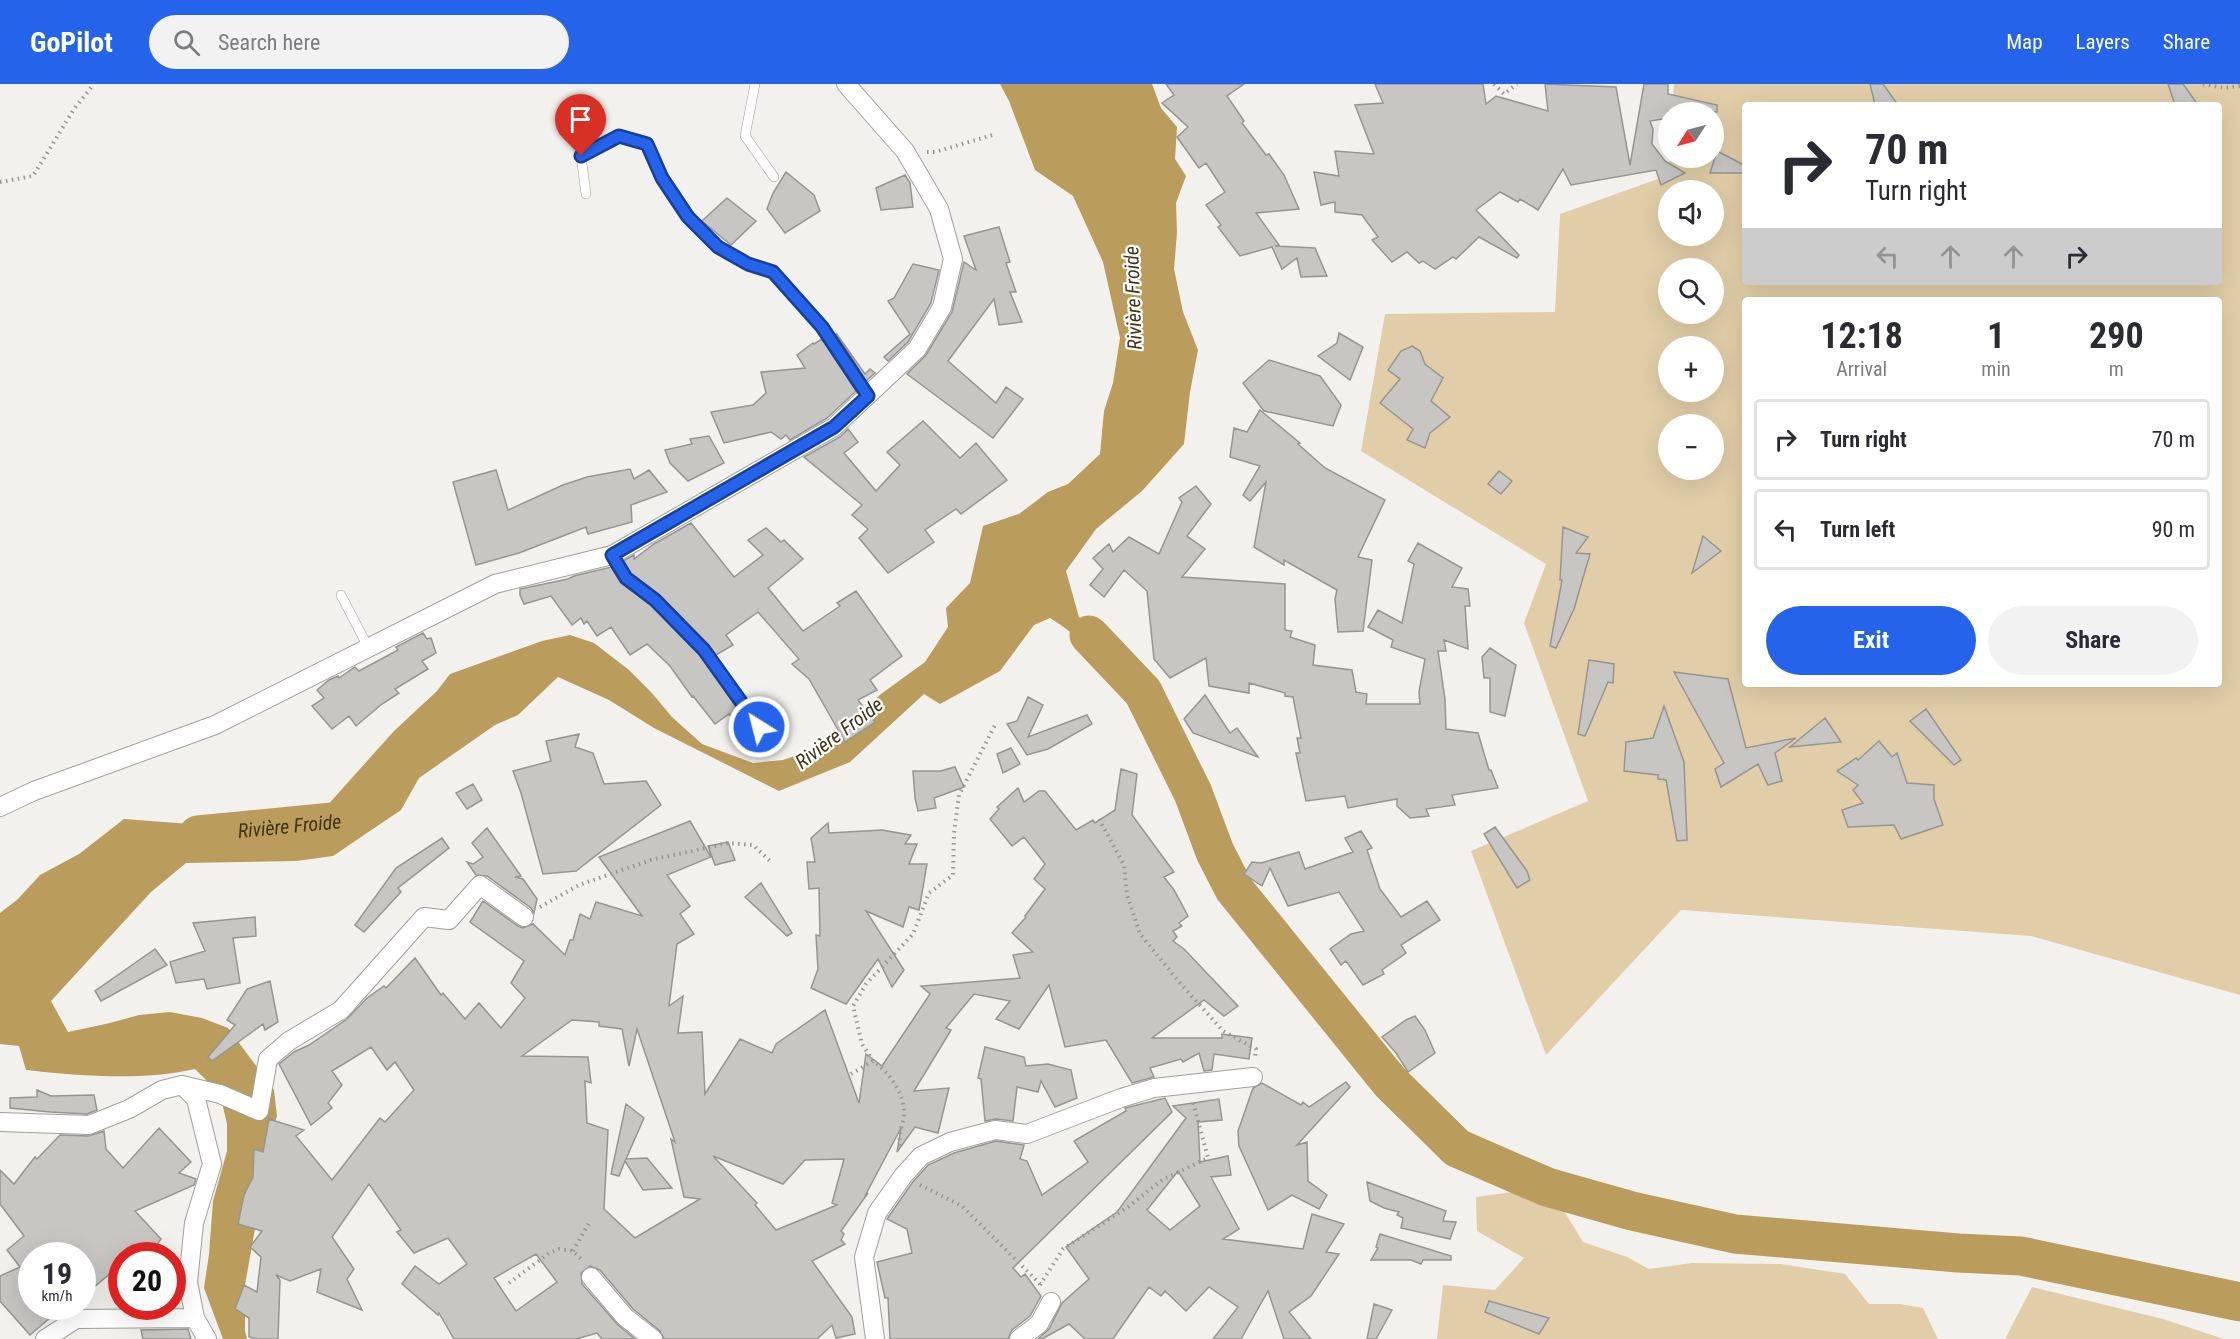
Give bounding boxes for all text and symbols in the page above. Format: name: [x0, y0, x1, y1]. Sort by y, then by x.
search box: [149, 15, 569, 69]
text: GoPilot: [30, 26, 113, 59]
icon: search: [170, 26, 203, 59]
text: Search here: [218, 30, 320, 55]
text: Map: [2006, 30, 2043, 54]
text: Layers: [2076, 30, 2130, 54]
text: Share: [2163, 30, 2210, 54]
pin: [555, 94, 606, 156]
north arrow: [1658, 102, 1724, 168]
map controls: [1658, 102, 1724, 480]
icon: arrive: [564, 103, 597, 136]
text: 70 m: [1865, 125, 1948, 174]
icon: right: [1766, 126, 1844, 204]
text: Turn right: [1865, 175, 1967, 207]
button: sound: [1658, 180, 1724, 246]
icon: left: [1871, 240, 1904, 273]
icon: ahead: [1934, 240, 1967, 273]
icon: ahead: [1997, 240, 2030, 273]
icon: right: [2060, 240, 2093, 273]
water label: Rivière Froide: [1119, 246, 1147, 350]
button: search: [1658, 258, 1724, 324]
text: 12:18: [1820, 315, 1903, 357]
text: 1: [1987, 315, 2005, 357]
text: 290: [2089, 315, 2144, 357]
button: +: [1658, 336, 1724, 402]
text: Arrival: [1836, 357, 1887, 381]
text: min: [1981, 357, 2011, 381]
text: m: [2109, 357, 2124, 381]
button: −: [1658, 414, 1724, 480]
icon: right: [1769, 423, 1802, 456]
text: Turn right: [1820, 427, 1907, 452]
text: 70 m: [2152, 427, 2195, 452]
icon: left: [1769, 513, 1802, 546]
text: Turn left: [1820, 517, 1895, 542]
text: 90 m: [2152, 517, 2195, 542]
button: Exit: [1766, 606, 1976, 675]
button: Share: [1988, 606, 2198, 675]
water label: Rivière Froide: [790, 692, 888, 774]
position arrow: [727, 695, 791, 759]
water label: Rivière Froide: [237, 809, 342, 843]
speed limit sign: 20: [108, 1242, 186, 1320]
text: 19: [42, 1256, 72, 1291]
text: km/h: [42, 1287, 72, 1305]

